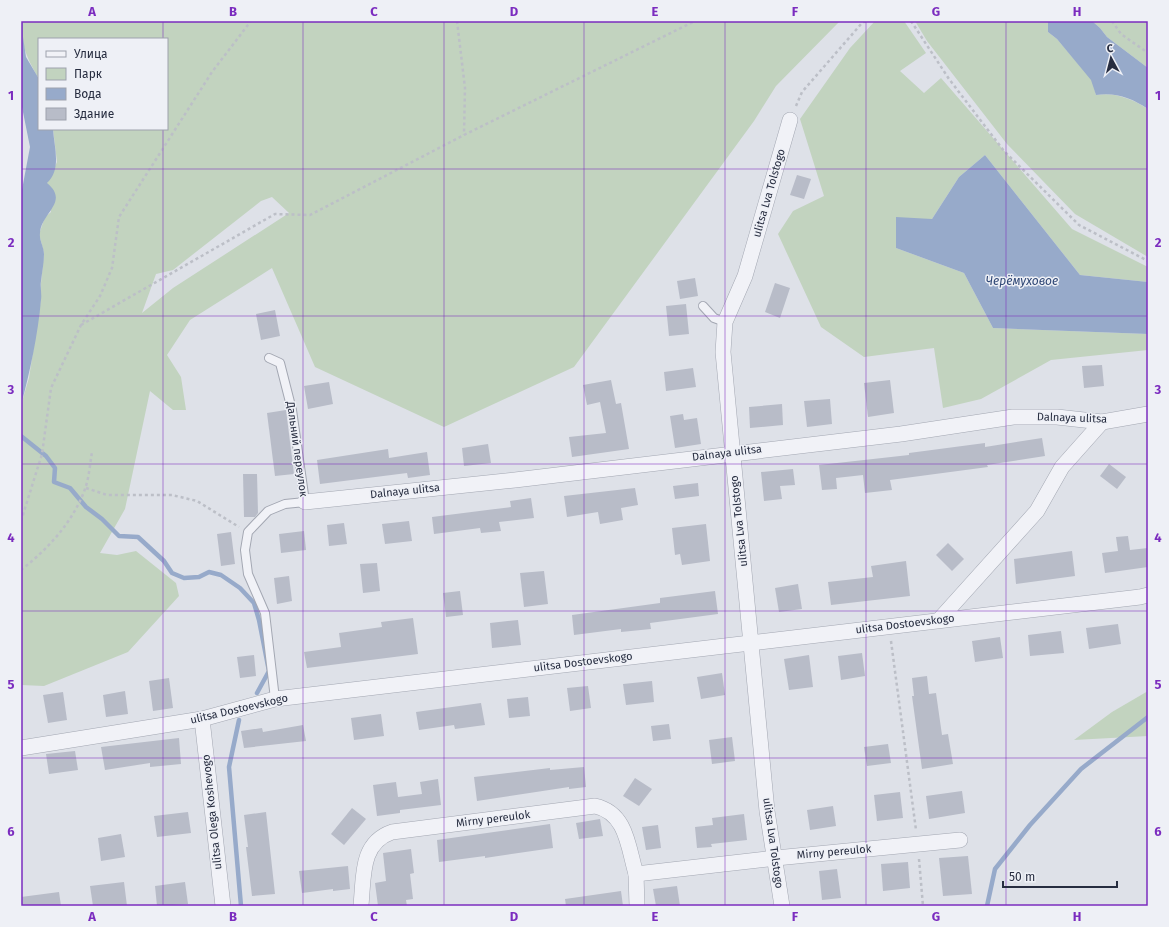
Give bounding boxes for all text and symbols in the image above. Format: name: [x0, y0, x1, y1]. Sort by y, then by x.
text: A: [87, 4, 96, 19]
text: B: [229, 4, 237, 19]
text: C: [370, 4, 378, 19]
text: D: [510, 4, 519, 19]
text: E: [652, 4, 659, 19]
text: F: [792, 4, 799, 19]
text: G: [932, 4, 940, 19]
text: H: [1073, 4, 1081, 19]
legend: [38, 38, 168, 130]
north arrow: [1091, 38, 1131, 78]
text: С: [1106, 42, 1114, 55]
text: Улица: [74, 47, 108, 61]
text: Парк: [74, 67, 103, 81]
text: Вода: [74, 87, 101, 101]
text: 1: [8, 88, 14, 103]
text: 1: [1155, 88, 1161, 103]
text: Здание: [74, 107, 114, 121]
street label: ulitsa Lva Tolstogo: [750, 147, 788, 239]
text: 2: [8, 235, 15, 250]
text: 2: [1155, 235, 1162, 250]
water label: Черёмуховое: [986, 274, 1058, 288]
text: 3: [7, 382, 15, 397]
text: 3: [1154, 382, 1162, 397]
street label: Дальний переулок: [284, 400, 310, 498]
street label: Dalnaya ulitsa: [1037, 410, 1107, 426]
street label: Dalnaya ulitsa: [691, 442, 763, 464]
street label: ulitsa Lva Tolstogo: [728, 475, 750, 567]
street label: Dalnaya ulitsa: [369, 481, 441, 501]
text: 4: [7, 530, 15, 545]
text: 4: [1154, 530, 1162, 545]
street label: ulitsa Dostoevskogo: [855, 611, 955, 637]
street label: ulitsa Dostoevskogo: [533, 649, 633, 675]
text: 5: [8, 677, 15, 692]
text: 5: [1155, 677, 1162, 692]
street label: ulitsa Dostoevskogo: [189, 691, 289, 727]
street label: ulitsa Olega Koshevogo: [199, 754, 225, 870]
street label: ulitsa Lva Tolstogo: [760, 797, 786, 889]
street label: Mirny pereulok: [455, 808, 531, 830]
text: 6: [7, 824, 15, 839]
text: 6: [1154, 824, 1162, 839]
street label: Mirny pereulok: [796, 842, 872, 862]
scale bar: [1003, 863, 1117, 889]
text: 50 m: [1009, 870, 1035, 884]
text: A: [87, 909, 96, 924]
text: B: [229, 909, 237, 924]
text: C: [370, 909, 378, 924]
text: D: [510, 909, 519, 924]
text: E: [652, 909, 659, 924]
text: F: [792, 909, 799, 924]
text: G: [932, 909, 940, 924]
text: H: [1073, 909, 1081, 924]

